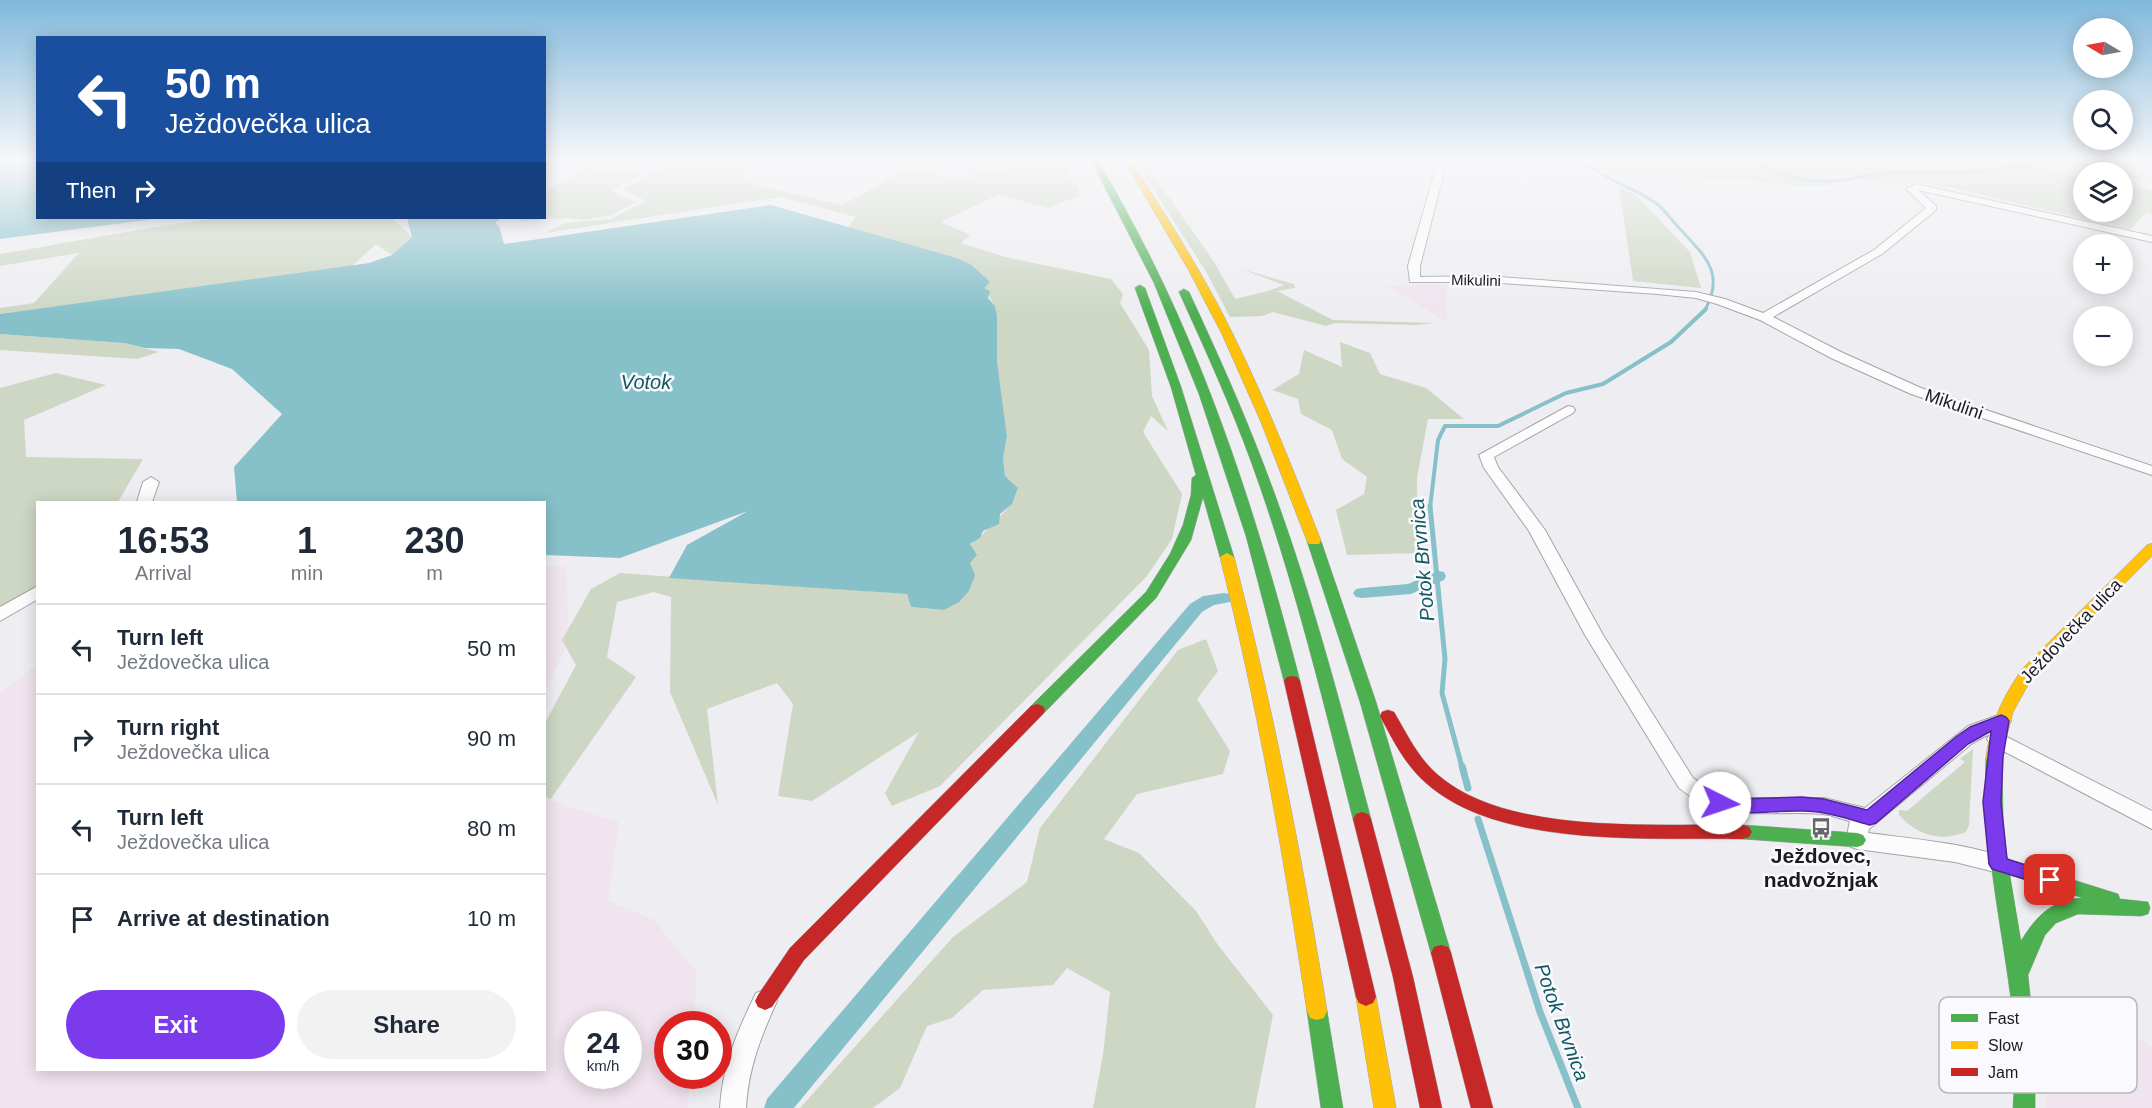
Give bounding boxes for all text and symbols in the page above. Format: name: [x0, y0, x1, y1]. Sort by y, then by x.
north arrow: [2073, 18, 2133, 78]
map controls: [2073, 18, 2133, 366]
icon: left: [66, 60, 144, 138]
text: 50 m: [165, 60, 261, 107]
button: search: [2073, 90, 2133, 150]
text: Ježdovečka ulica: [165, 109, 371, 139]
button: layers: [2073, 162, 2133, 222]
icon: right: [128, 174, 161, 207]
text: Then: [66, 178, 116, 203]
button: +: [2073, 234, 2133, 294]
street label: Mikulini: [1451, 271, 1501, 289]
button: −: [2073, 306, 2133, 366]
water label: Votok: [621, 371, 672, 393]
street label: Mikulini: [1922, 385, 1986, 423]
water label: Potok Brvnica: [1406, 498, 1438, 622]
text: 16:53: [117, 520, 209, 561]
text: 1: [297, 520, 317, 561]
text: 230: [404, 520, 465, 561]
text: Arrival: [135, 562, 192, 584]
text: min: [291, 562, 323, 584]
text: m: [426, 562, 443, 584]
street label: Ježdovečka ulica: [2016, 574, 2126, 687]
text: Turn left: [117, 625, 203, 650]
icon: left: [66, 633, 99, 666]
text: 50 m: [467, 636, 516, 661]
text: Ježdovečka ulica: [117, 651, 269, 673]
text: Turn right: [117, 715, 219, 740]
icon: right: [66, 723, 99, 756]
text: 90 m: [467, 726, 516, 751]
text: Ježdovečka ulica: [117, 741, 269, 763]
position arrow: [1688, 771, 1752, 835]
text: Turn left: [117, 805, 203, 830]
icon: left: [66, 813, 99, 846]
text: 80 m: [467, 816, 516, 841]
bus stop icon: Ježdovec, nadvožnjak: [1809, 816, 1833, 840]
text: Ježdovečka ulica: [117, 831, 269, 853]
place label: Ježdovec, nadvožnjak: [1764, 844, 1878, 891]
pin: [2024, 854, 2075, 905]
icon: arrive: [2033, 863, 2066, 896]
icon: arrive: [66, 903, 99, 936]
text: Arrive at destination: [117, 906, 330, 931]
text: 10 m: [467, 906, 516, 931]
water label: Potok Brvnica: [1531, 960, 1593, 1084]
button: Exit: [66, 990, 285, 1059]
button: Share: [297, 990, 516, 1059]
legend: [1939, 997, 2137, 1093]
text: Fast: [1988, 1010, 2020, 1027]
speed limit sign: 30: [654, 1011, 732, 1089]
text: 24: [586, 1026, 620, 1059]
text: Slow: [1988, 1037, 2023, 1054]
text: km/h: [587, 1057, 619, 1074]
text: Jam: [1988, 1064, 2018, 1081]

